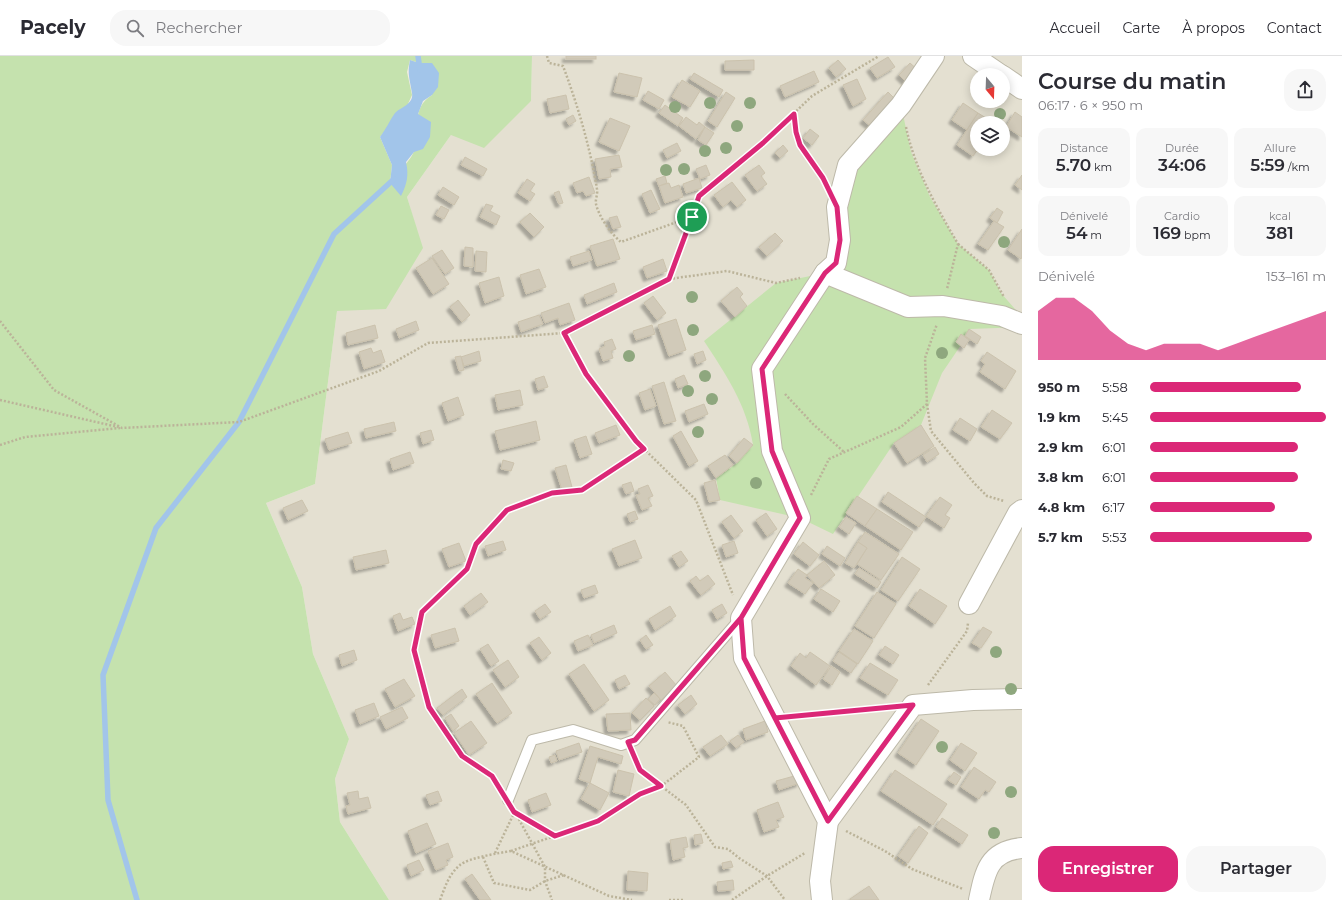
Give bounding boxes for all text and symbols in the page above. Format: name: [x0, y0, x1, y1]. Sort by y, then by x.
search box: [110, 10, 390, 46]
text: Pacely: [20, 16, 86, 39]
icon: search: [124, 17, 146, 39]
text: Rechercher: [156, 18, 242, 37]
text: Accueil: [1050, 19, 1101, 37]
text: Carte: [1123, 19, 1160, 37]
text: À propos: [1182, 19, 1245, 37]
text: Contact: [1267, 19, 1322, 37]
north arrow: [970, 68, 1010, 108]
map controls: [970, 68, 1010, 156]
text: Course du matin: [1038, 68, 1226, 95]
button: share: [1284, 69, 1326, 111]
text: 06:17 · 6 × 950 m: [1038, 97, 1143, 113]
button: layers: [970, 116, 1010, 156]
text: Distance: [1060, 141, 1108, 155]
text: Durée: [1165, 141, 1199, 155]
text: Allure: [1264, 141, 1296, 155]
text: 5.70: [1056, 155, 1091, 175]
text: 34:06: [1158, 155, 1206, 175]
text: 5:59: [1250, 155, 1285, 175]
text: km: [1091, 160, 1112, 174]
text: /km: [1285, 160, 1310, 174]
pin: [675, 200, 709, 234]
icon: arrive: [681, 206, 703, 228]
text: Dénivelé: [1060, 209, 1108, 223]
text: Cardio: [1164, 209, 1200, 223]
text: kcal: [1269, 209, 1291, 223]
text: 54: [1066, 223, 1087, 243]
text: 169: [1153, 223, 1181, 243]
text: 381: [1266, 223, 1294, 243]
text: m: [1087, 228, 1102, 242]
text: bpm: [1181, 228, 1211, 242]
text: Dénivelé: [1038, 268, 1095, 284]
text: 153–161 m: [1266, 268, 1326, 284]
text: 950 m: [1038, 379, 1080, 395]
text: 5:58: [1102, 379, 1128, 395]
text: 1.9 km: [1038, 409, 1081, 425]
text: 5:45: [1102, 409, 1128, 425]
text: 2.9 km: [1038, 439, 1083, 455]
text: 6:01: [1102, 439, 1126, 455]
text: 3.8 km: [1038, 469, 1084, 485]
text: 6:01: [1102, 469, 1126, 485]
text: 4.8 km: [1038, 499, 1085, 515]
text: 6:17: [1102, 499, 1125, 515]
text: 5.7 km: [1038, 529, 1083, 545]
text: 5:53: [1102, 529, 1127, 545]
button: Enregistrer: [1038, 846, 1178, 892]
button: Partager: [1186, 846, 1326, 892]

